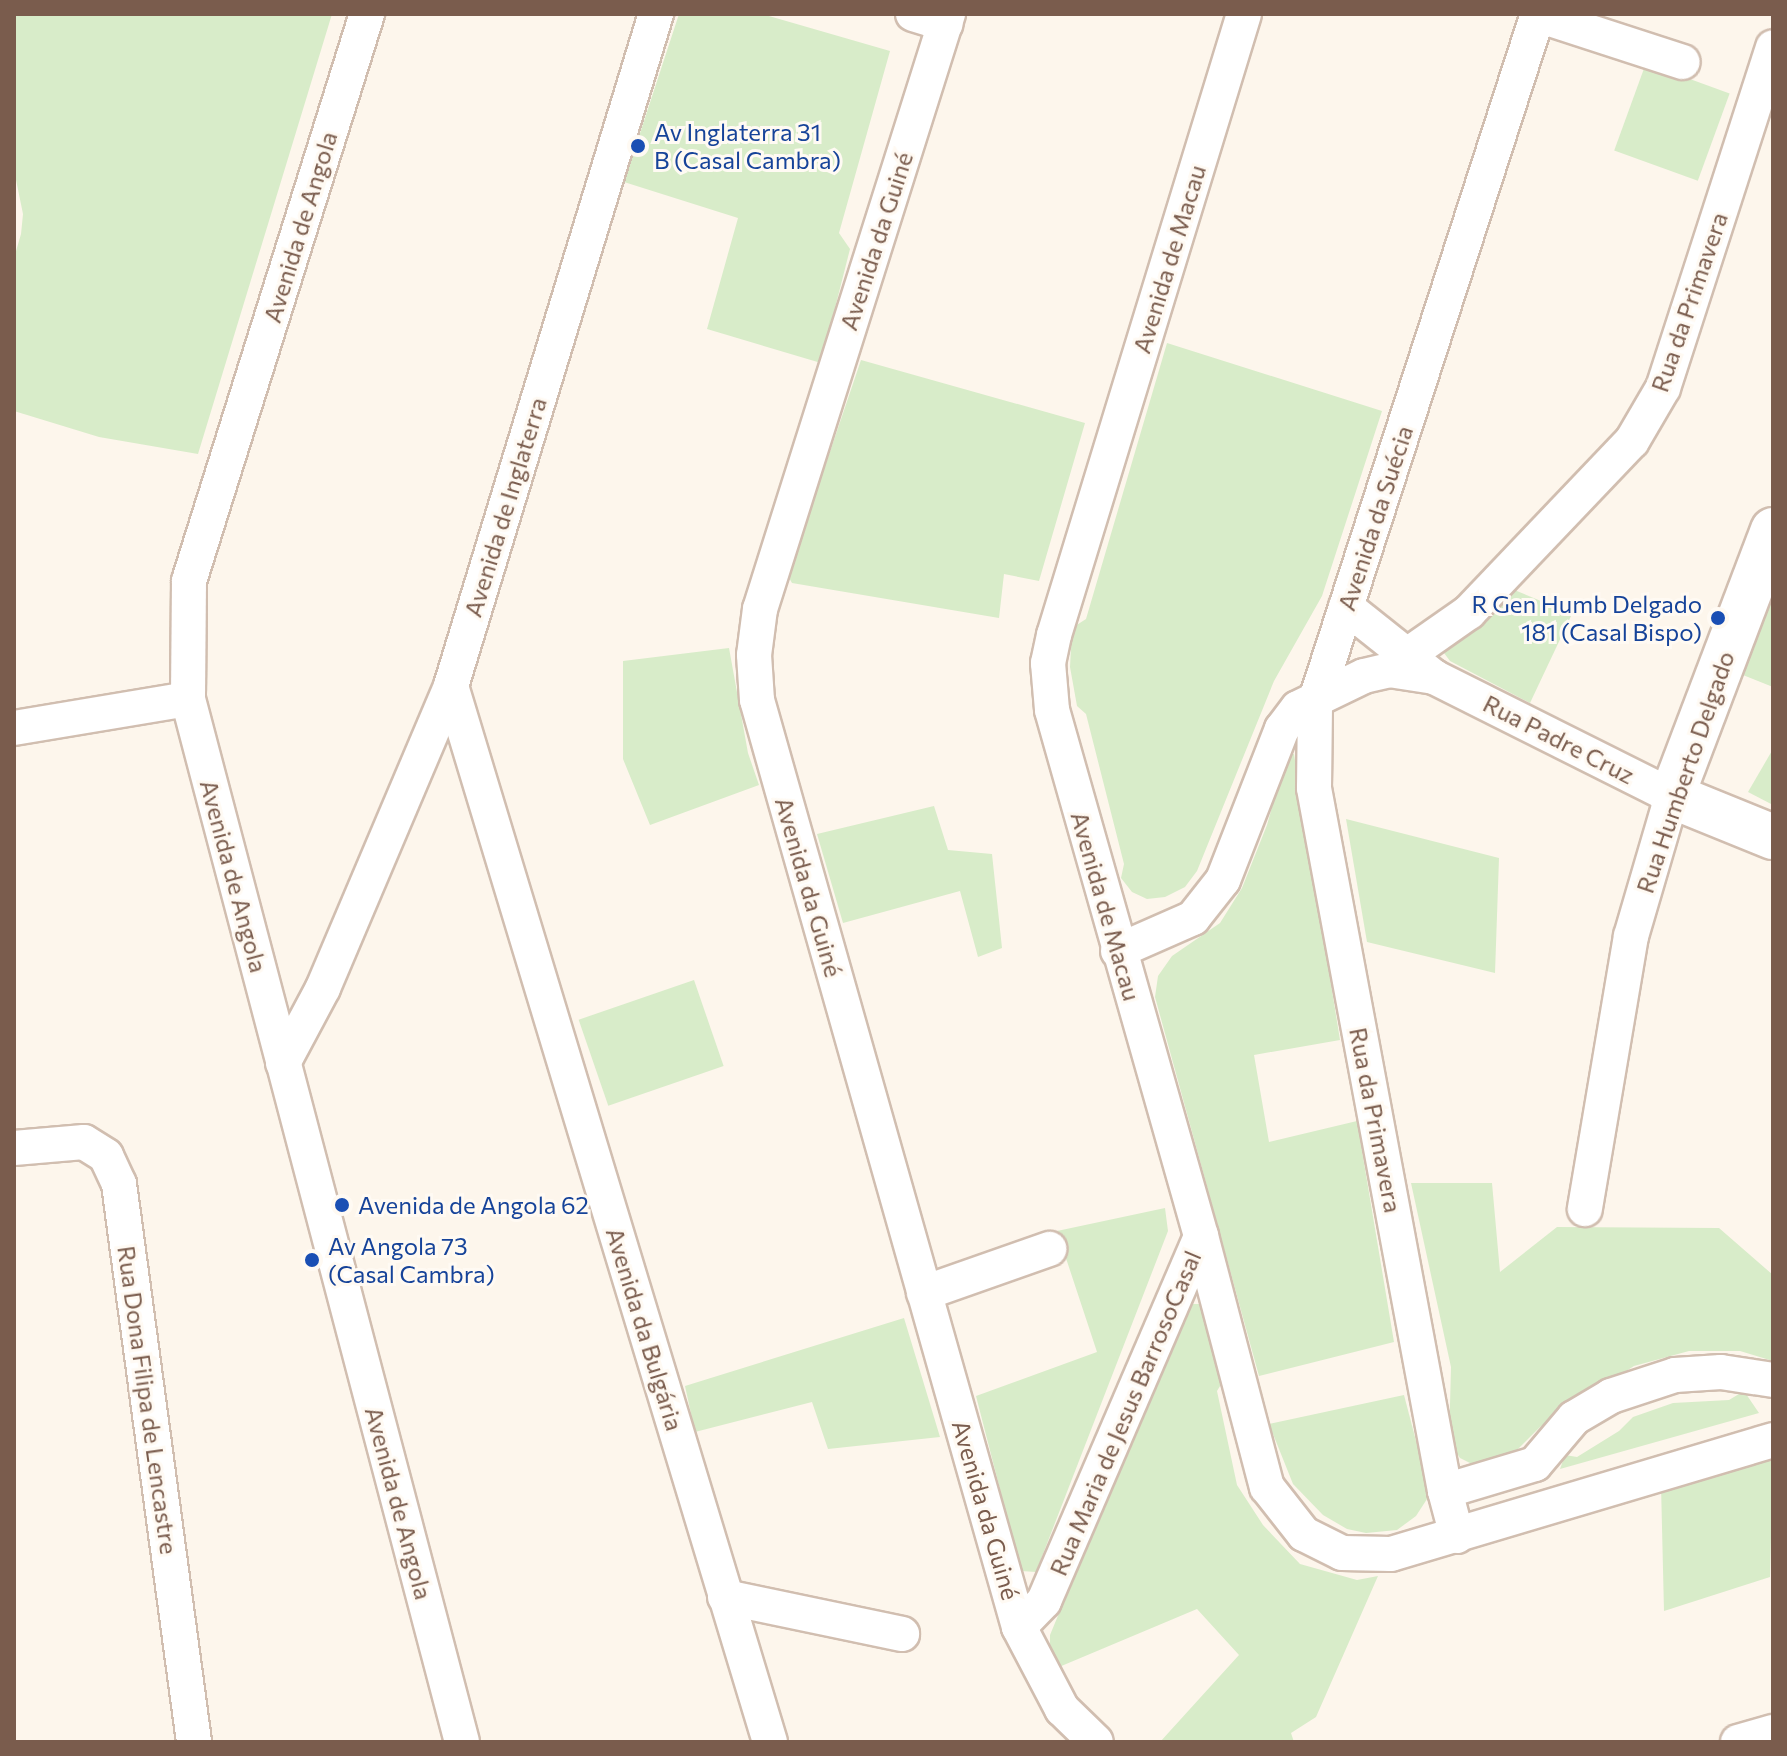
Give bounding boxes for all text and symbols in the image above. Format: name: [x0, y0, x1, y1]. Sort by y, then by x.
place label: Av Inglaterra 31 B (Casal Cambra): [654, 118, 841, 174]
street label: Avenida de Angola: [257, 128, 343, 326]
marker: Av Inglaterra 31 B (Casal Cambra): [629, 137, 647, 155]
street label: Avenida da Guiné: [834, 148, 918, 334]
street label: Avenida de Macau: [1127, 161, 1211, 357]
street label: Rua da Primavera: [1645, 208, 1733, 396]
street label: Avenida de Inglaterra: [458, 394, 552, 620]
street label: Avenida da Suécia: [1332, 422, 1418, 614]
place label: R Gen Humb Delgado 181 (Casal Bispo): [1472, 590, 1702, 646]
marker: R Gen Humb Delgado 181 (Casal Bispo): [1709, 609, 1727, 627]
street label: Rua Humberto Delgado: [1630, 647, 1740, 897]
street label: Rua Padre Cruz: [1479, 689, 1639, 789]
street label: Avenida de Angola: [194, 777, 274, 975]
street label: Avenida da Guiné: [770, 794, 848, 980]
street label: Avenida de Macau: [1065, 808, 1147, 1004]
street label: Rua da Primavera: [1344, 1025, 1408, 1215]
place label: Avenida de Angola 62: [358, 1191, 589, 1219]
marker: Avenida de Angola 62: [333, 1196, 351, 1214]
street label: Avenida da Bulgária: [600, 1224, 690, 1434]
place label: Av Angola 73 (Casal Cambra): [328, 1232, 495, 1288]
street label: Rua Dona Filipa de Lencastre: [112, 1244, 184, 1556]
street label: Rua Maria de Jesus BarrosoCasal: [1043, 1246, 1207, 1580]
marker: Av Angola 73 (Casal Cambra): [303, 1251, 321, 1269]
street label: Avenida de Angola: [359, 1404, 439, 1602]
street label: Avenida da Guiné: [947, 1417, 1025, 1603]

